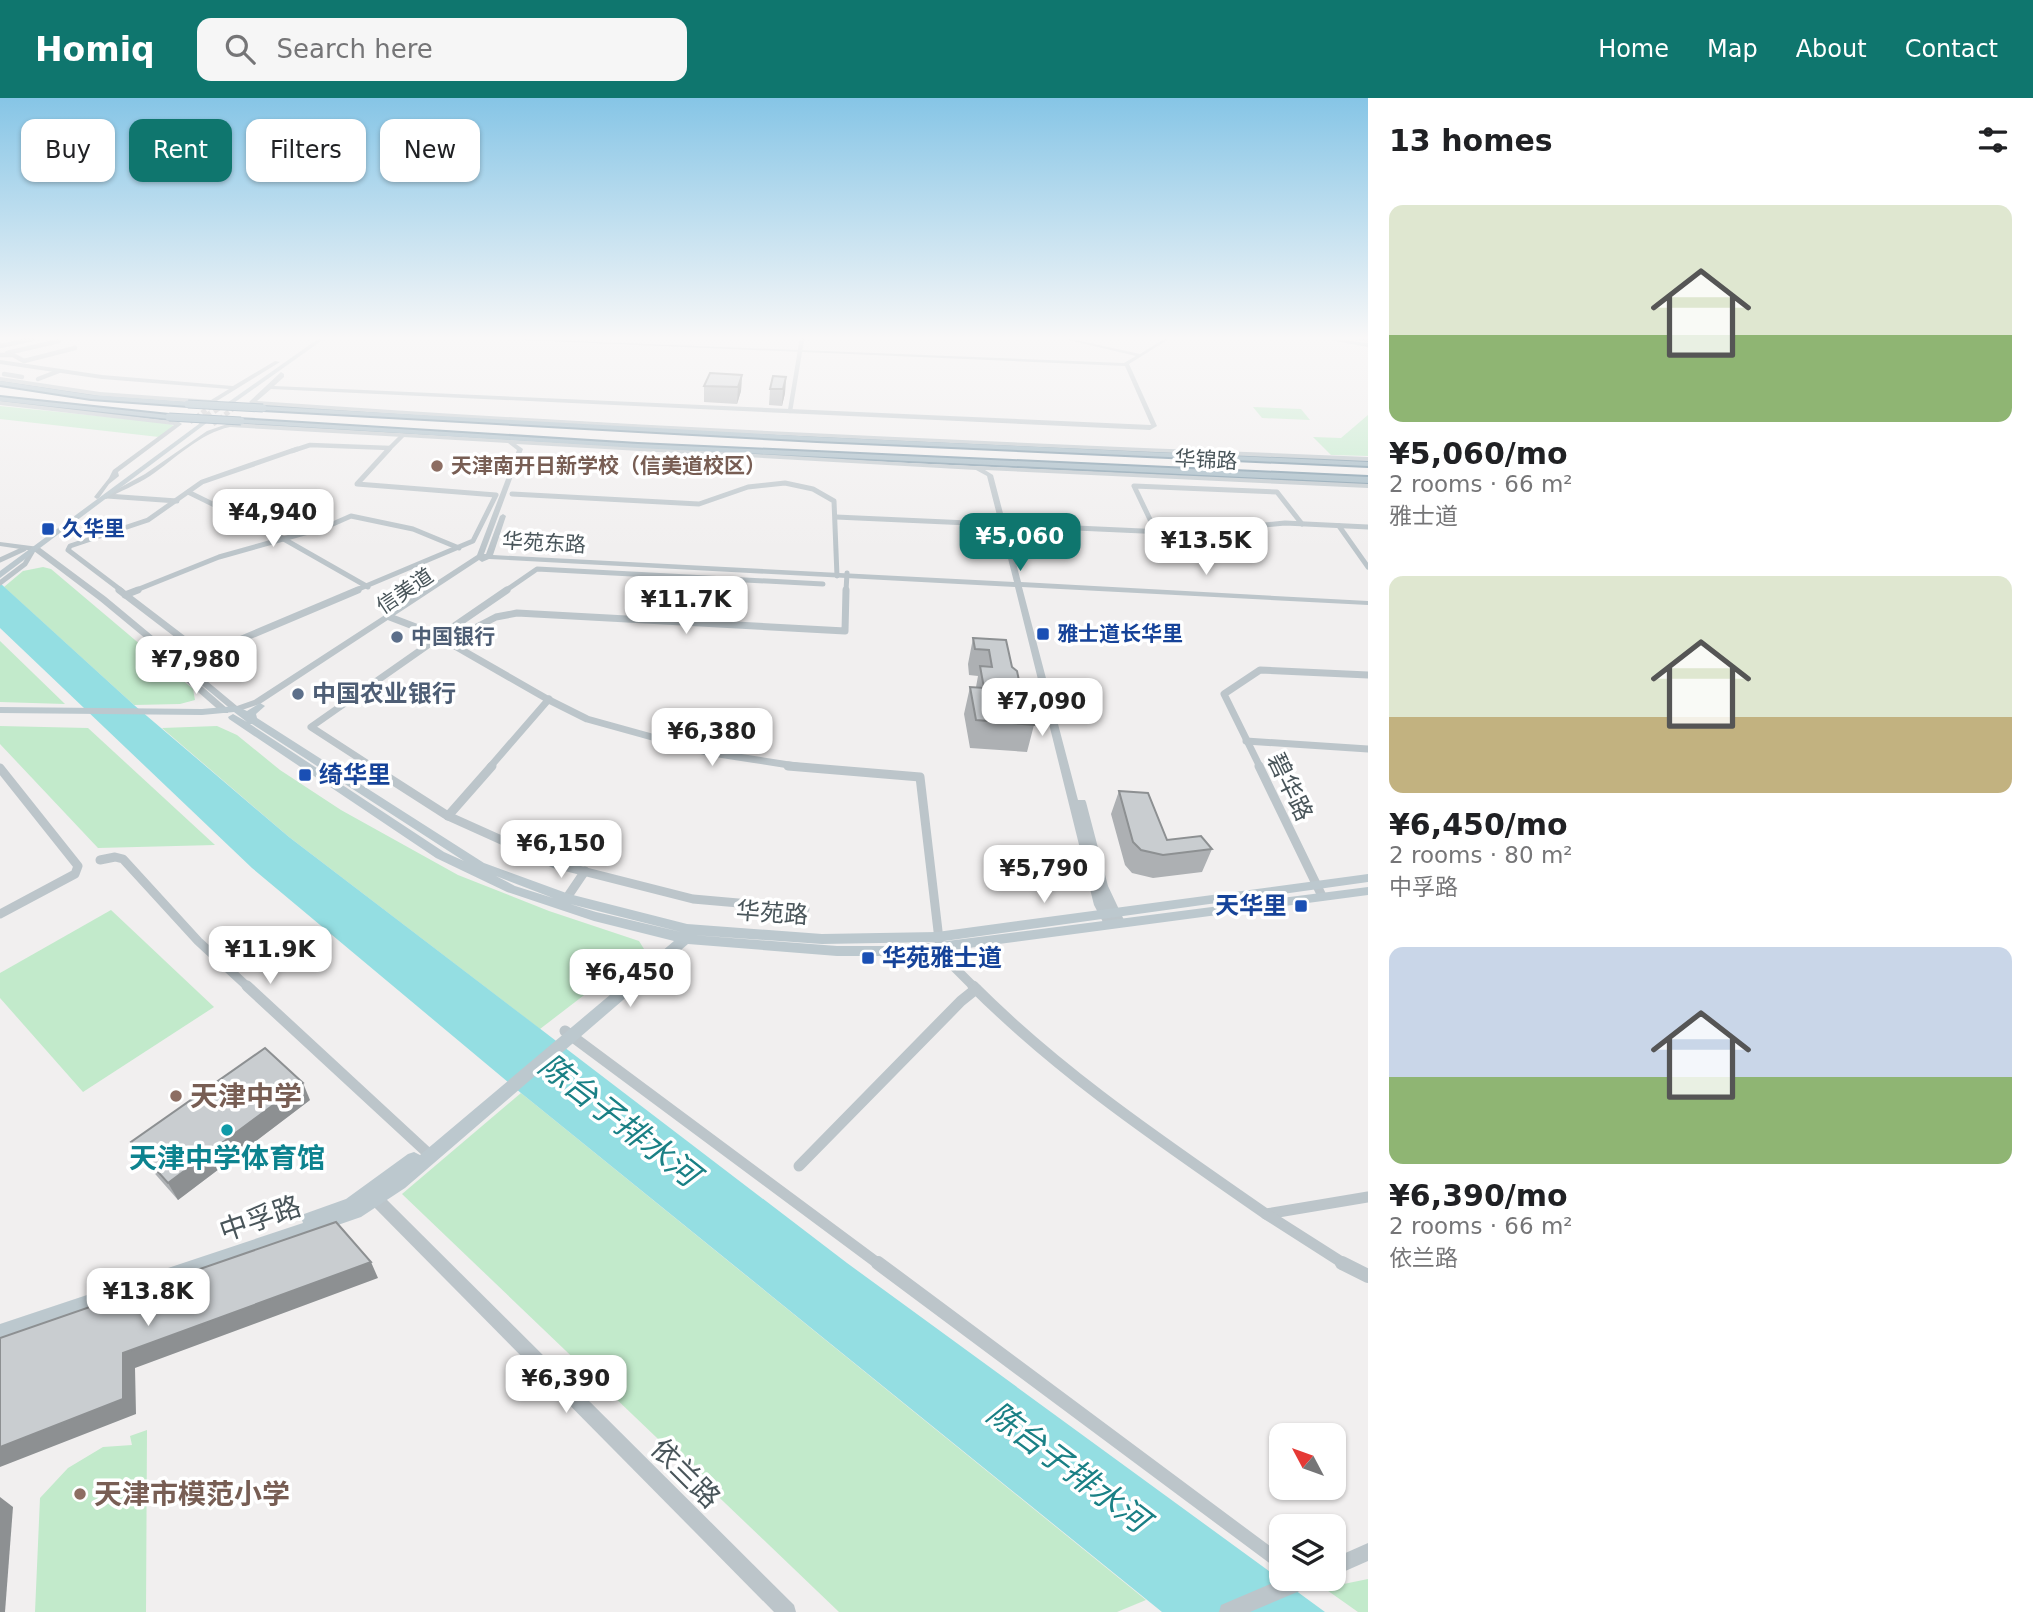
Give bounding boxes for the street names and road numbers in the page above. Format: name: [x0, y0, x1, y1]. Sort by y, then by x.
street label: 华锦路: [1174, 446, 1238, 474]
street label: 华苑东路: [501, 529, 587, 557]
street label: 信美道: [372, 563, 438, 619]
street label: 碧华路: [1262, 749, 1318, 825]
street label: 华苑路: [735, 897, 809, 929]
street label: 中孚路: [215, 1189, 305, 1248]
street label: 依兰路: [644, 1432, 727, 1515]

